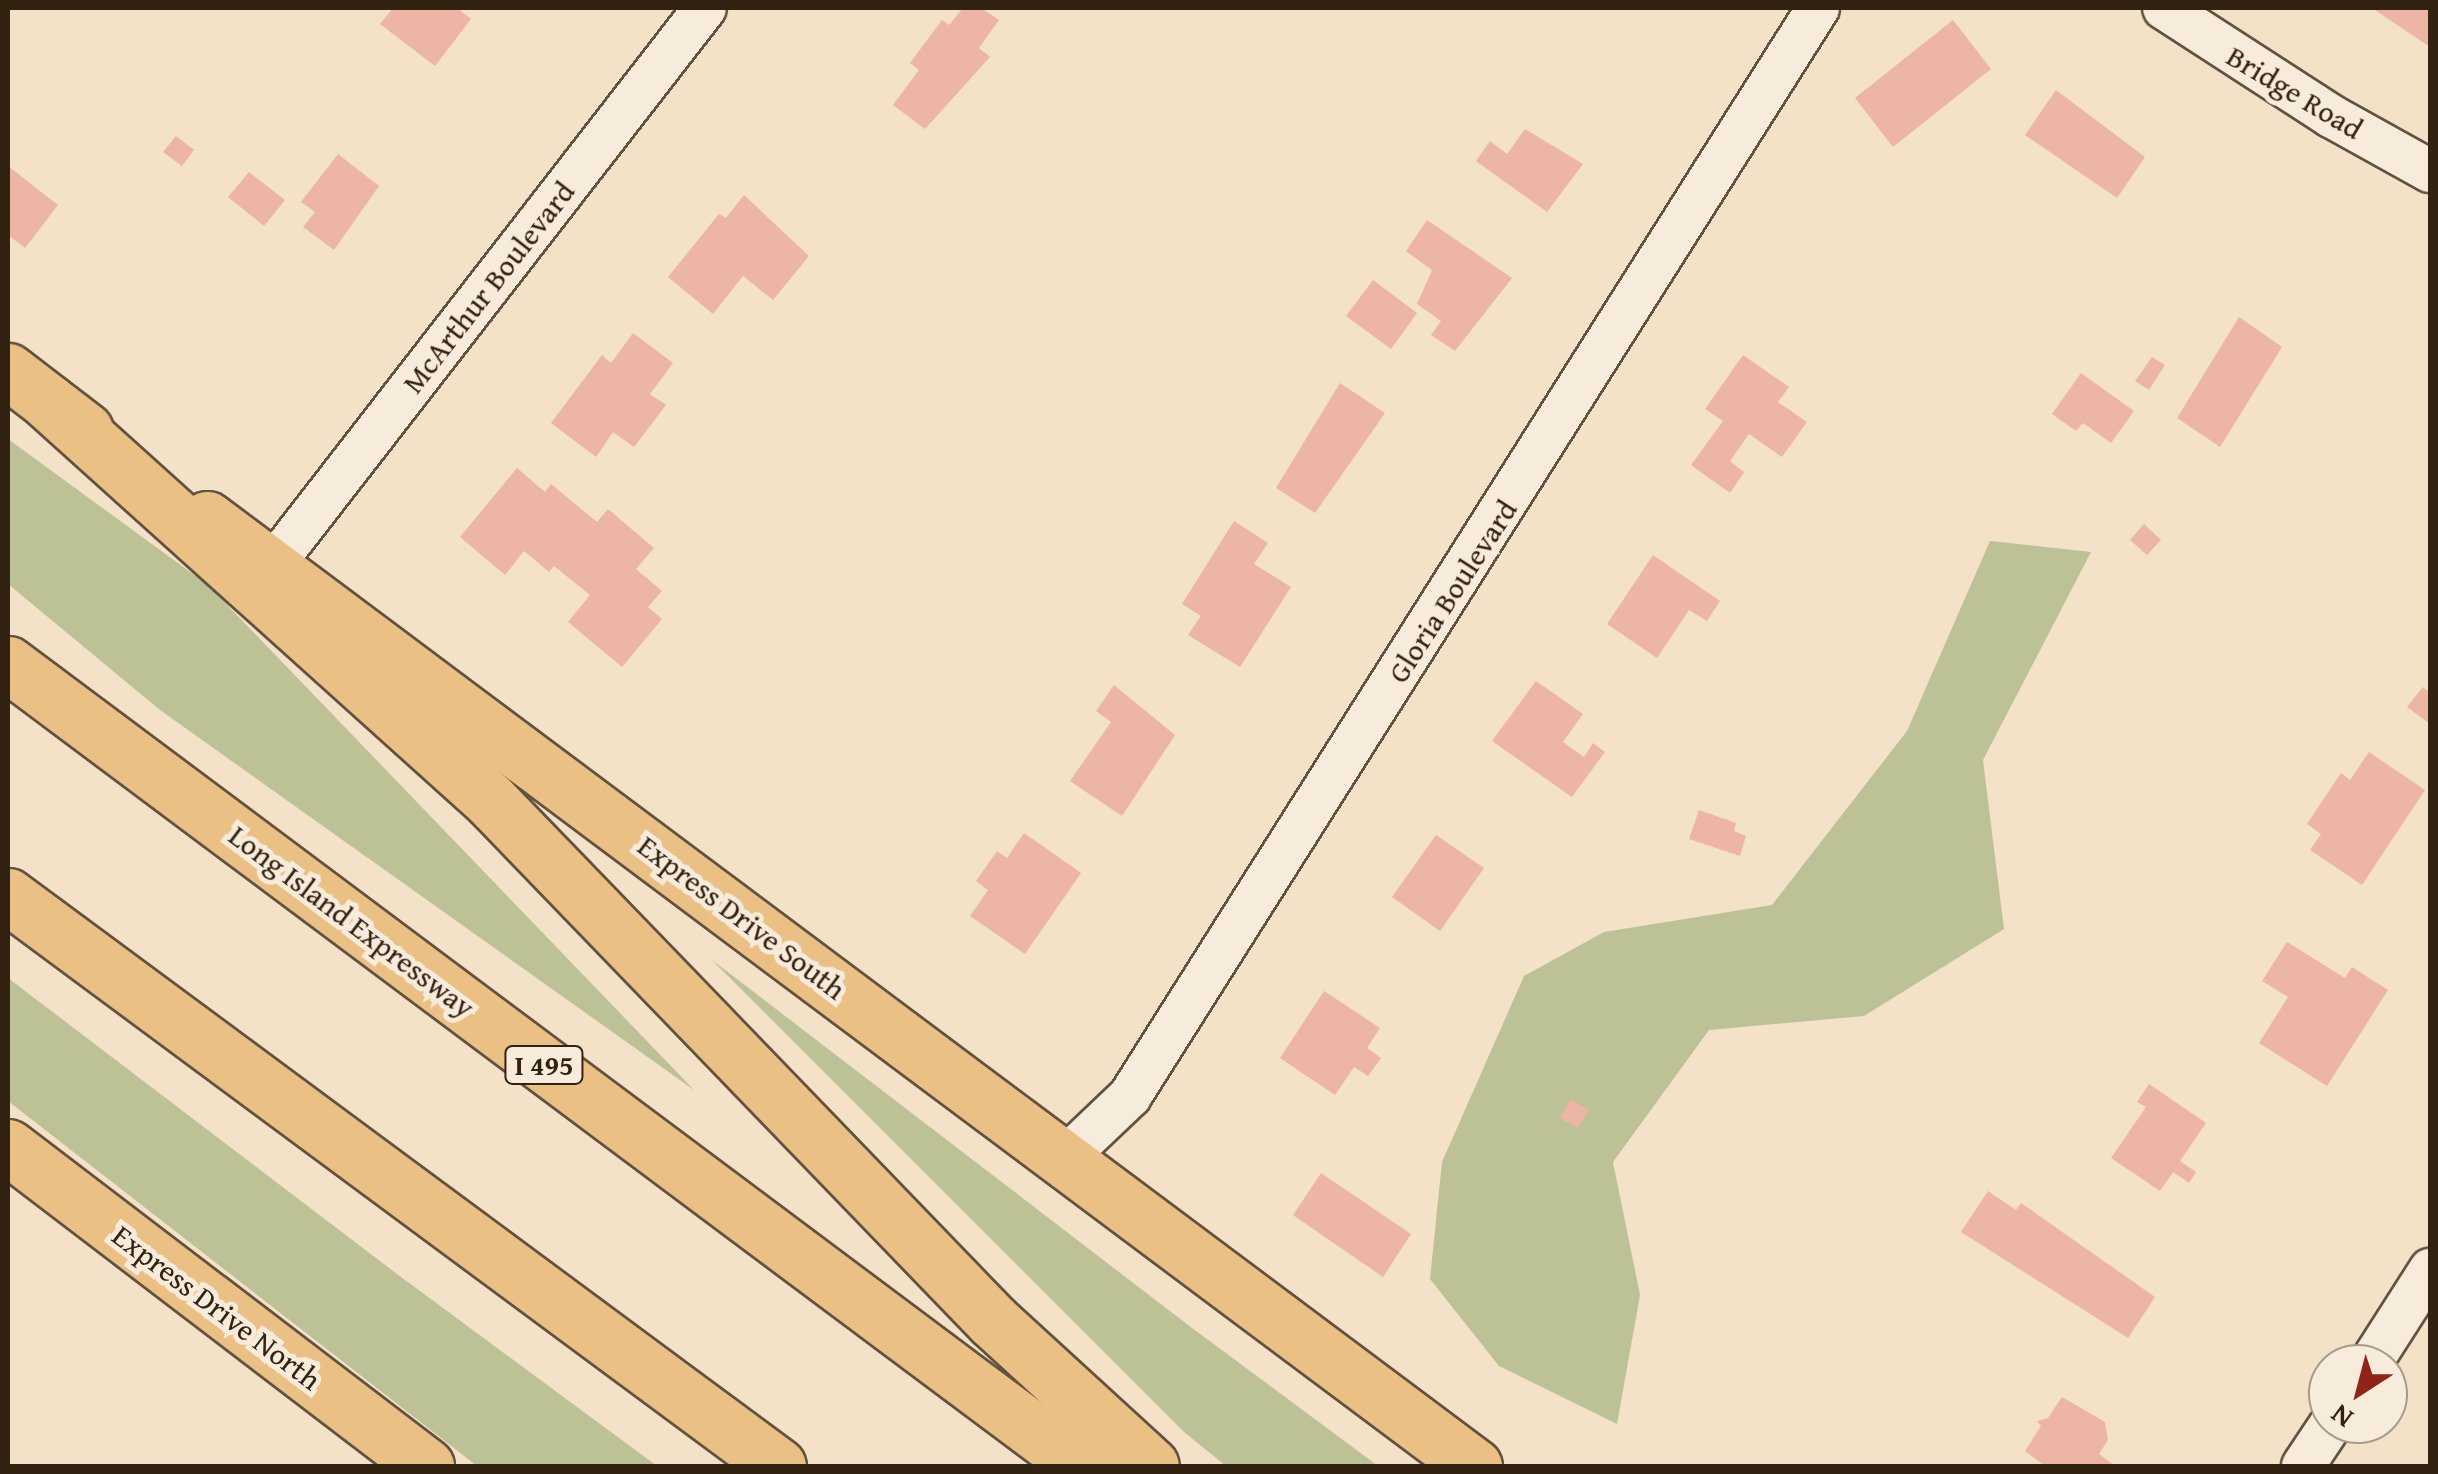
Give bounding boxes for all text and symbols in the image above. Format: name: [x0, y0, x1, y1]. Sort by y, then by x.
street label: Bridge Road: [2221, 37, 2369, 147]
street label: McArthur Boulevard: [394, 174, 582, 400]
street label: Gloria Boulevard: [1380, 493, 1524, 689]
street label: Long Island Expressway: [222, 817, 482, 1025]
street label: Express Drive South: [631, 827, 853, 1007]
road number: I 495: [504, 1042, 584, 1088]
street label: Express Drive North: [106, 1217, 328, 1397]
north arrow: [2308, 1344, 2408, 1444]
text: N: [2322, 1395, 2361, 1439]

